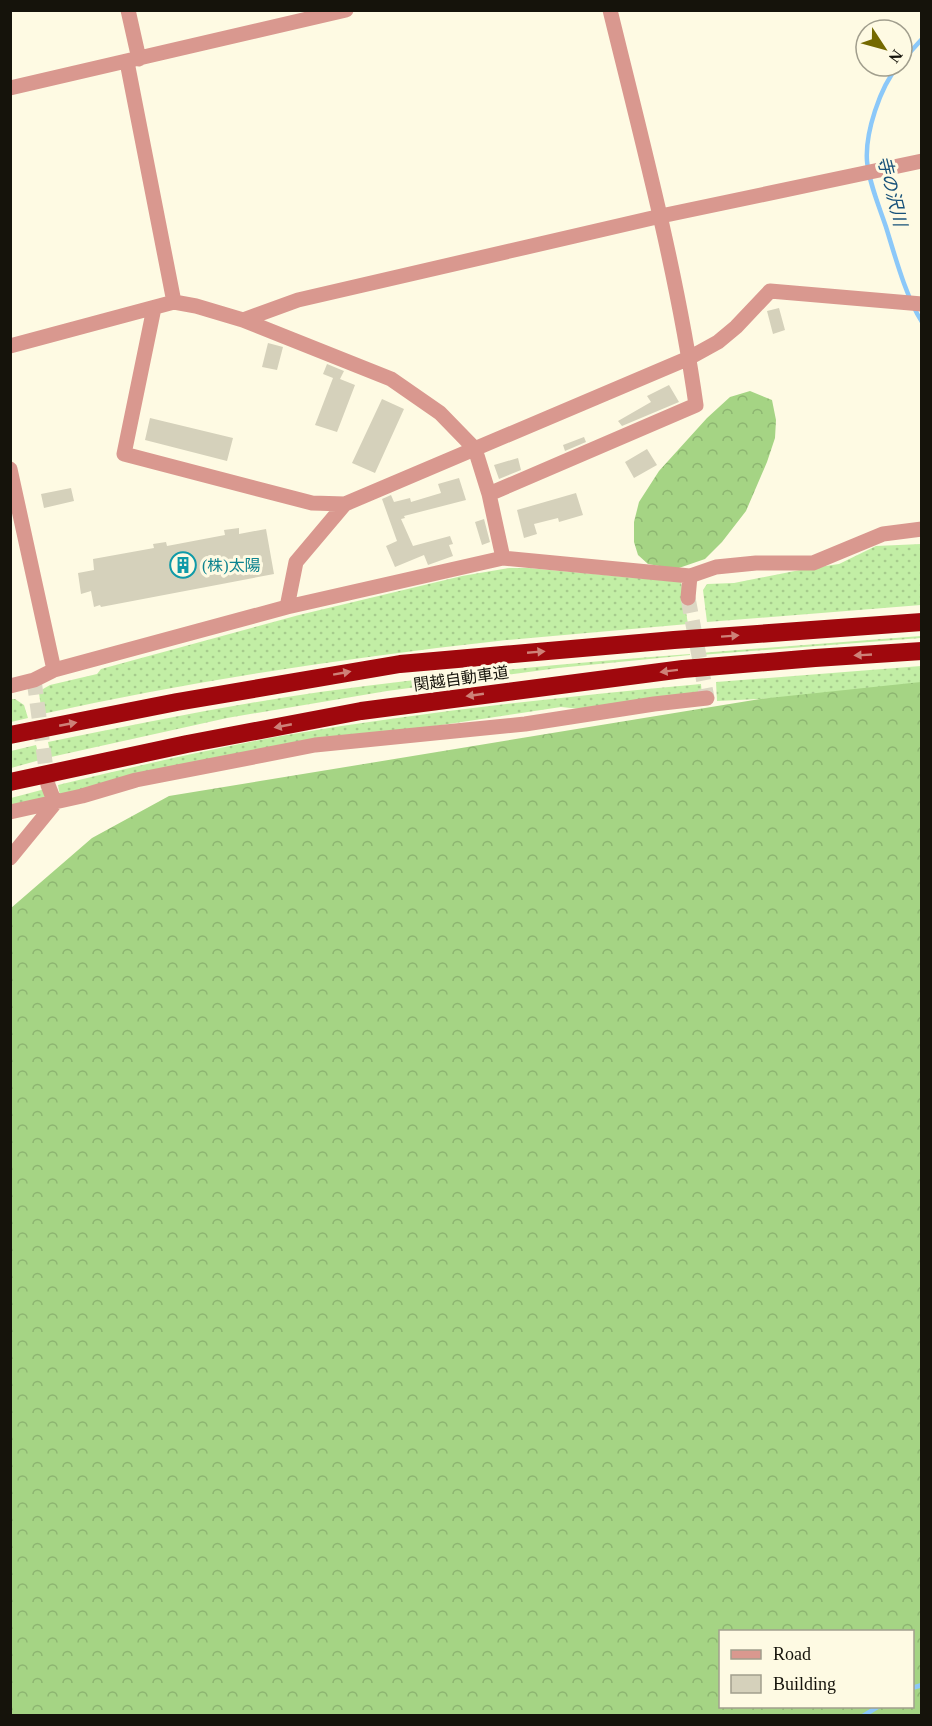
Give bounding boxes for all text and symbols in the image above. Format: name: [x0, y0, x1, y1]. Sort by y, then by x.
north arrow: [854, 18, 914, 78]
text: N: [885, 47, 906, 67]
water label: 寺の沢川: [874, 154, 911, 230]
building icon: (株)太陽: [168, 550, 198, 580]
place label: (株)太陽: [202, 557, 261, 575]
one-way arrow: [721, 631, 740, 641]
one-way arrow: [527, 648, 546, 657]
one-way arrow: [854, 650, 873, 659]
street label: 関越自動車道: [412, 663, 510, 694]
one-way arrow: [659, 666, 678, 675]
one-way arrow: [333, 669, 352, 678]
one-way arrow: [466, 691, 485, 700]
one-way arrow: [59, 719, 78, 728]
one-way arrow: [273, 722, 292, 731]
legend: [719, 1630, 914, 1708]
text: Road: [773, 1644, 811, 1664]
text: Building: [773, 1674, 836, 1694]

